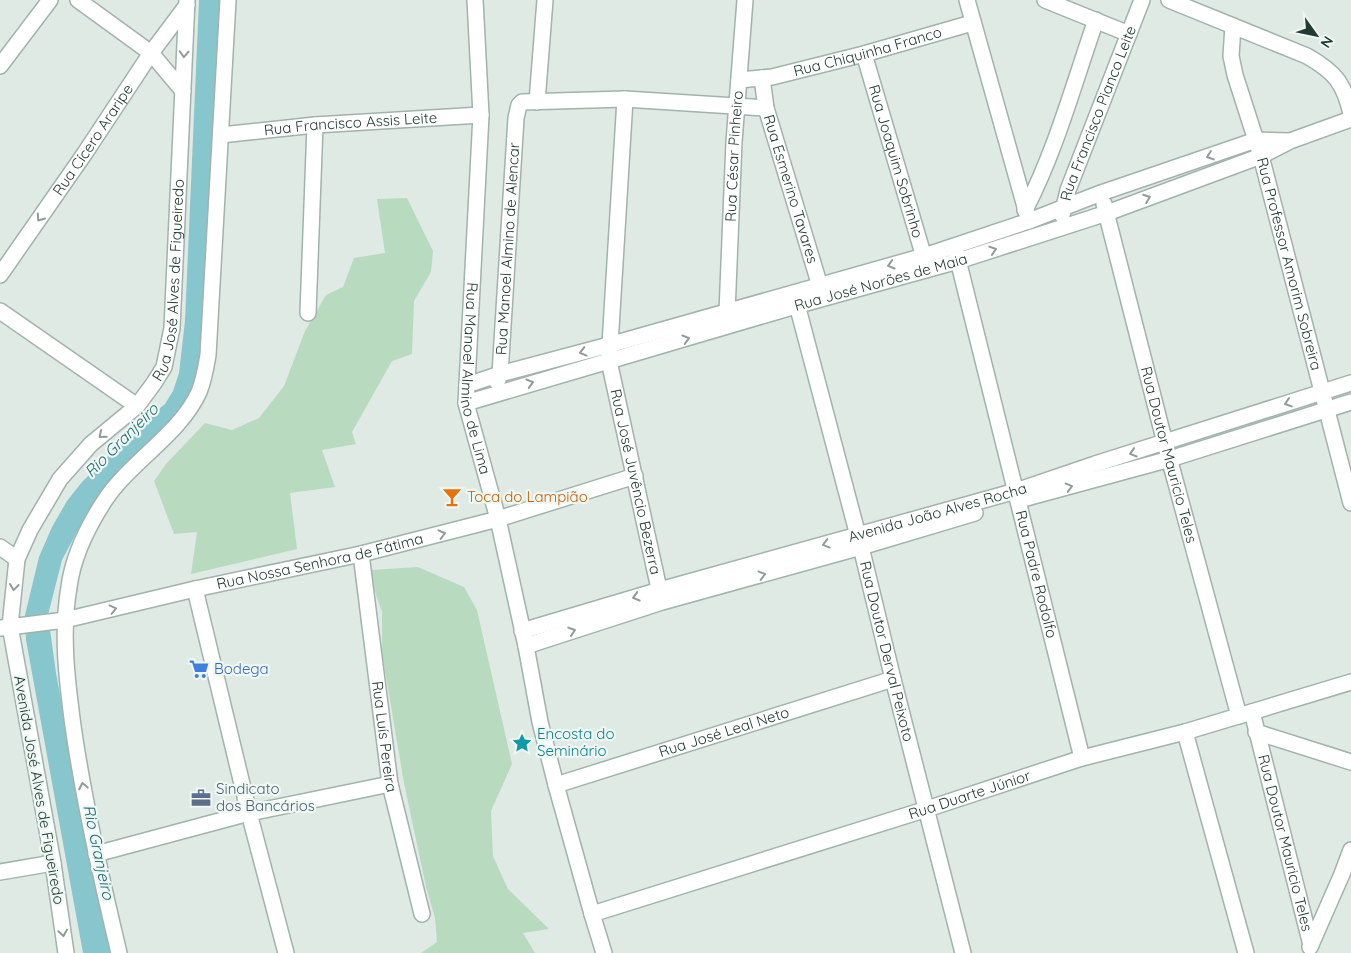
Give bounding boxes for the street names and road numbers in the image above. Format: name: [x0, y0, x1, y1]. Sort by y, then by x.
street label: Rua Chiquinha Franco: [791, 22, 944, 80]
street label: Rua Francisco Pianco Leite: [1056, 23, 1140, 203]
street label: Rua Cícero Araripe: [48, 80, 137, 199]
street label: Rua Joaquim Sobrinho: [865, 82, 928, 240]
street label: Rua César Pinheiro: [721, 90, 747, 222]
street label: Rua Francisco Assis Leite: [263, 108, 438, 139]
street label: Rua Esmerino Tavares: [760, 112, 823, 266]
street label: Rua Manoel Almino de Alencar: [491, 141, 523, 356]
street label: Rua Professor Amorim Sobreira: [1253, 155, 1326, 372]
street label: Rua José Alves de Figueiredo: [147, 178, 188, 385]
street label: Rua José Norões de Maia: [792, 249, 970, 315]
street label: Rua Manoel Almino de Lima: [456, 282, 495, 476]
street label: Rua Doutor Mauricio Teles: [1137, 364, 1202, 545]
street label: Rua José Juvêncio Bezerra: [606, 387, 666, 576]
street label: Avenida João Alves Rocha: [846, 478, 1029, 546]
street label: Rua Padre Rodolfo: [1012, 508, 1062, 640]
street label: Rua Nossa Senhora de Fátima: [215, 529, 425, 593]
street label: Rua Doutor Derval Peixoto: [856, 559, 919, 744]
street label: Avenida José Alves de Figueiredo: [10, 674, 69, 906]
street label: Rua Luís Pereira: [368, 680, 402, 794]
street label: Rua José Leal Neto: [656, 702, 791, 761]
street label: Rua Doutor Mauricio Teles: [1254, 752, 1317, 933]
street label: Rua Duarte Júnior: [906, 765, 1033, 823]

